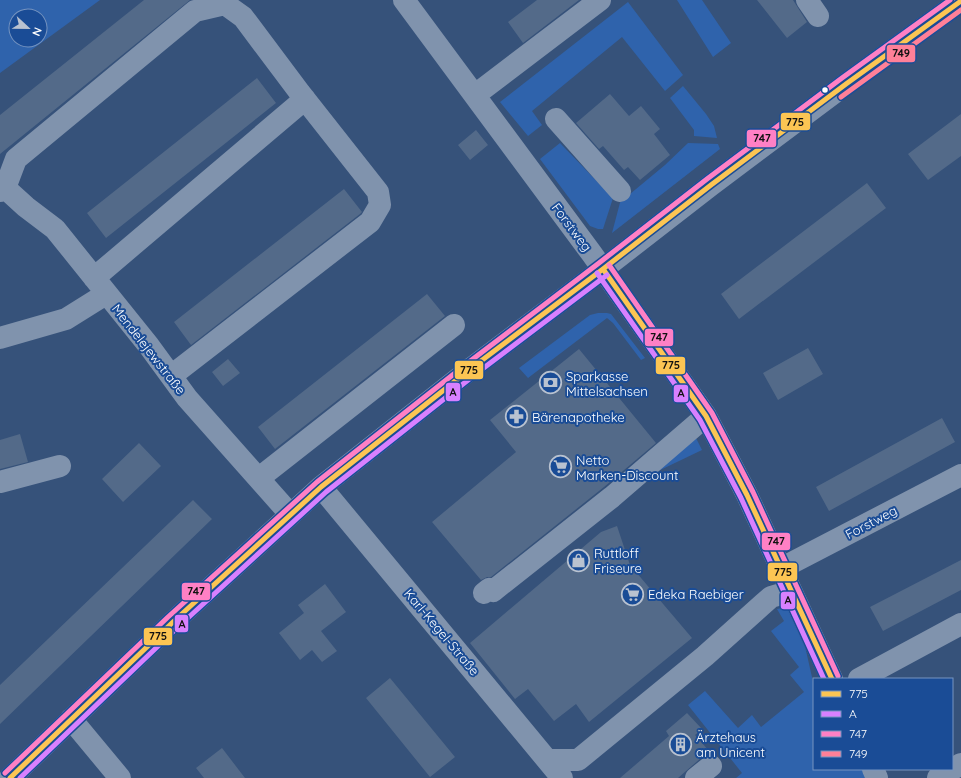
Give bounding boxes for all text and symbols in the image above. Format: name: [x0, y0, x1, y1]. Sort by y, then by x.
north arrow: [8, 8, 48, 48]
text: N: [29, 25, 45, 38]
line badge: 749: [886, 44, 916, 63]
text: 749: [892, 46, 910, 60]
unlabelled marker: [820, 85, 830, 95]
line badge: 775: [780, 112, 811, 131]
text: 775: [786, 115, 804, 129]
line badge: 747: [746, 129, 777, 148]
text: 747: [753, 131, 771, 145]
street label: Forstweg: [549, 200, 595, 254]
street label: Mendelejewstraße: [109, 301, 189, 397]
line badge: 747: [644, 328, 674, 347]
text: 747: [650, 330, 668, 344]
line badge: 775: [655, 356, 686, 375]
text: 775: [662, 358, 680, 372]
line badge: 775: [454, 360, 484, 380]
text: 775: [460, 363, 478, 377]
place label: Sparkasse Mittelsachsen: [566, 368, 648, 399]
bank icon: Sparkasse Mittelsachsen: [538, 370, 564, 396]
line badge: A: [445, 382, 461, 402]
line badge: A: [673, 384, 689, 403]
text: A: [449, 385, 457, 399]
text: A: [677, 386, 685, 400]
pharmacy icon: Bärenapotheke: [504, 404, 530, 430]
place label: Bärenapotheke: [532, 409, 625, 425]
place label: Netto Marken-Discount: [576, 452, 678, 483]
supermarket icon: Netto Marken-Discount: [548, 454, 574, 480]
street label: Forstweg: [842, 502, 900, 542]
line badge: 747: [761, 532, 791, 551]
text: 747: [767, 534, 785, 548]
place label: Ruttloff Friseure: [594, 545, 642, 576]
shop icon: Ruttloff Friseure: [565, 547, 591, 573]
line badge: 775: [767, 562, 798, 582]
text: 775: [774, 565, 792, 579]
supermarket icon: Edeka Raebiger: [619, 581, 645, 607]
line badge: 747: [181, 582, 211, 601]
text: 747: [187, 584, 205, 598]
street label: Karl-Kegel-Straße: [401, 585, 483, 679]
place label: Edeka Raebiger: [648, 586, 744, 602]
line badge: A: [780, 591, 796, 610]
text: A: [784, 593, 792, 607]
line badge: A: [174, 614, 189, 633]
text: A: [178, 617, 186, 631]
line badge: 775: [143, 627, 173, 646]
text: 775: [149, 629, 167, 643]
legend: [813, 678, 953, 770]
text: 775: [849, 686, 868, 701]
text: A: [849, 706, 857, 721]
text: 747: [849, 726, 867, 741]
place label: Ärztehaus am Unicent: [696, 729, 765, 760]
building icon: Ärztehaus am Unicent: [668, 731, 694, 757]
text: 749: [849, 746, 868, 761]

